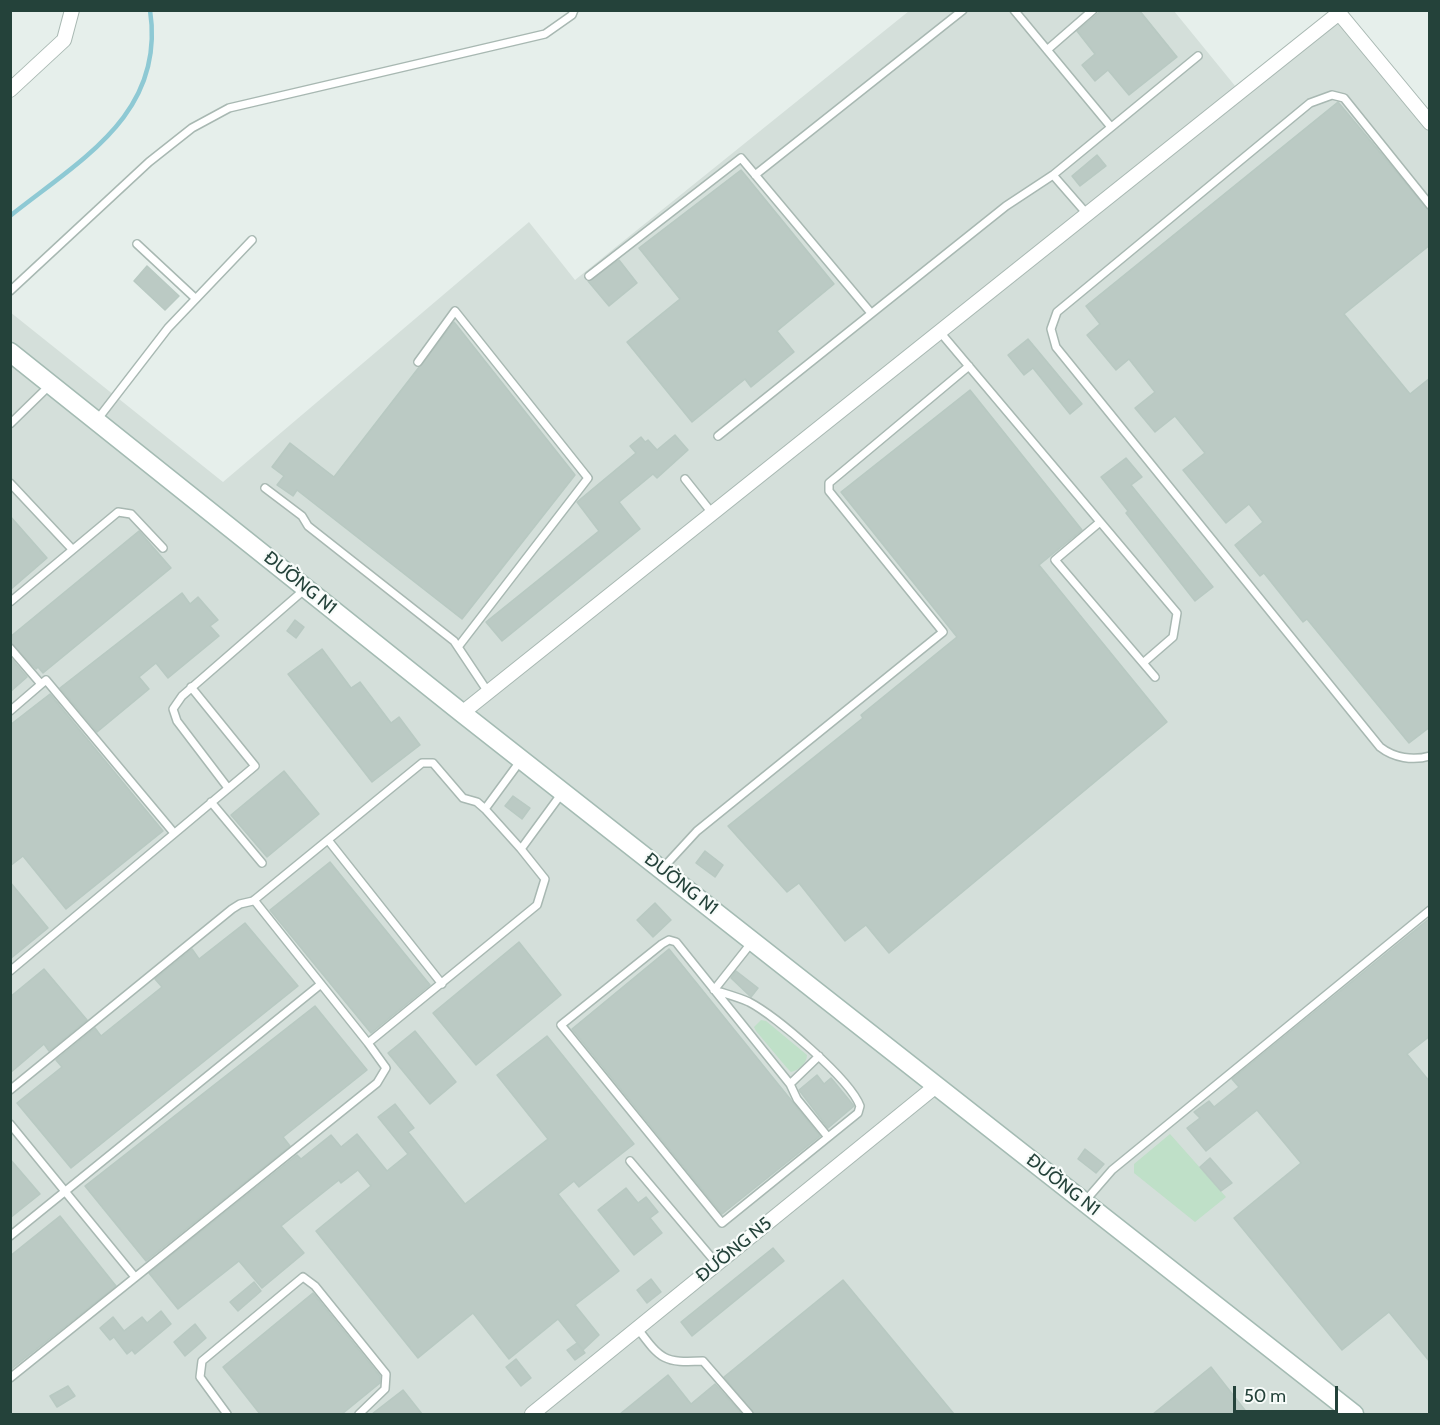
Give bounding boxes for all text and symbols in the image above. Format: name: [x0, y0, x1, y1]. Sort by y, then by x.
street label: ĐƯỜNG N1: [259, 547, 341, 619]
street label: ĐƯỜNG N1: [640, 849, 722, 919]
street label: ĐƯỜNG N1: [1022, 1150, 1104, 1220]
street label: ĐƯỜNG N5: [692, 1213, 776, 1287]
scale bar: [1236, 1374, 1341, 1412]
text: 50 m: [1244, 1385, 1286, 1407]

